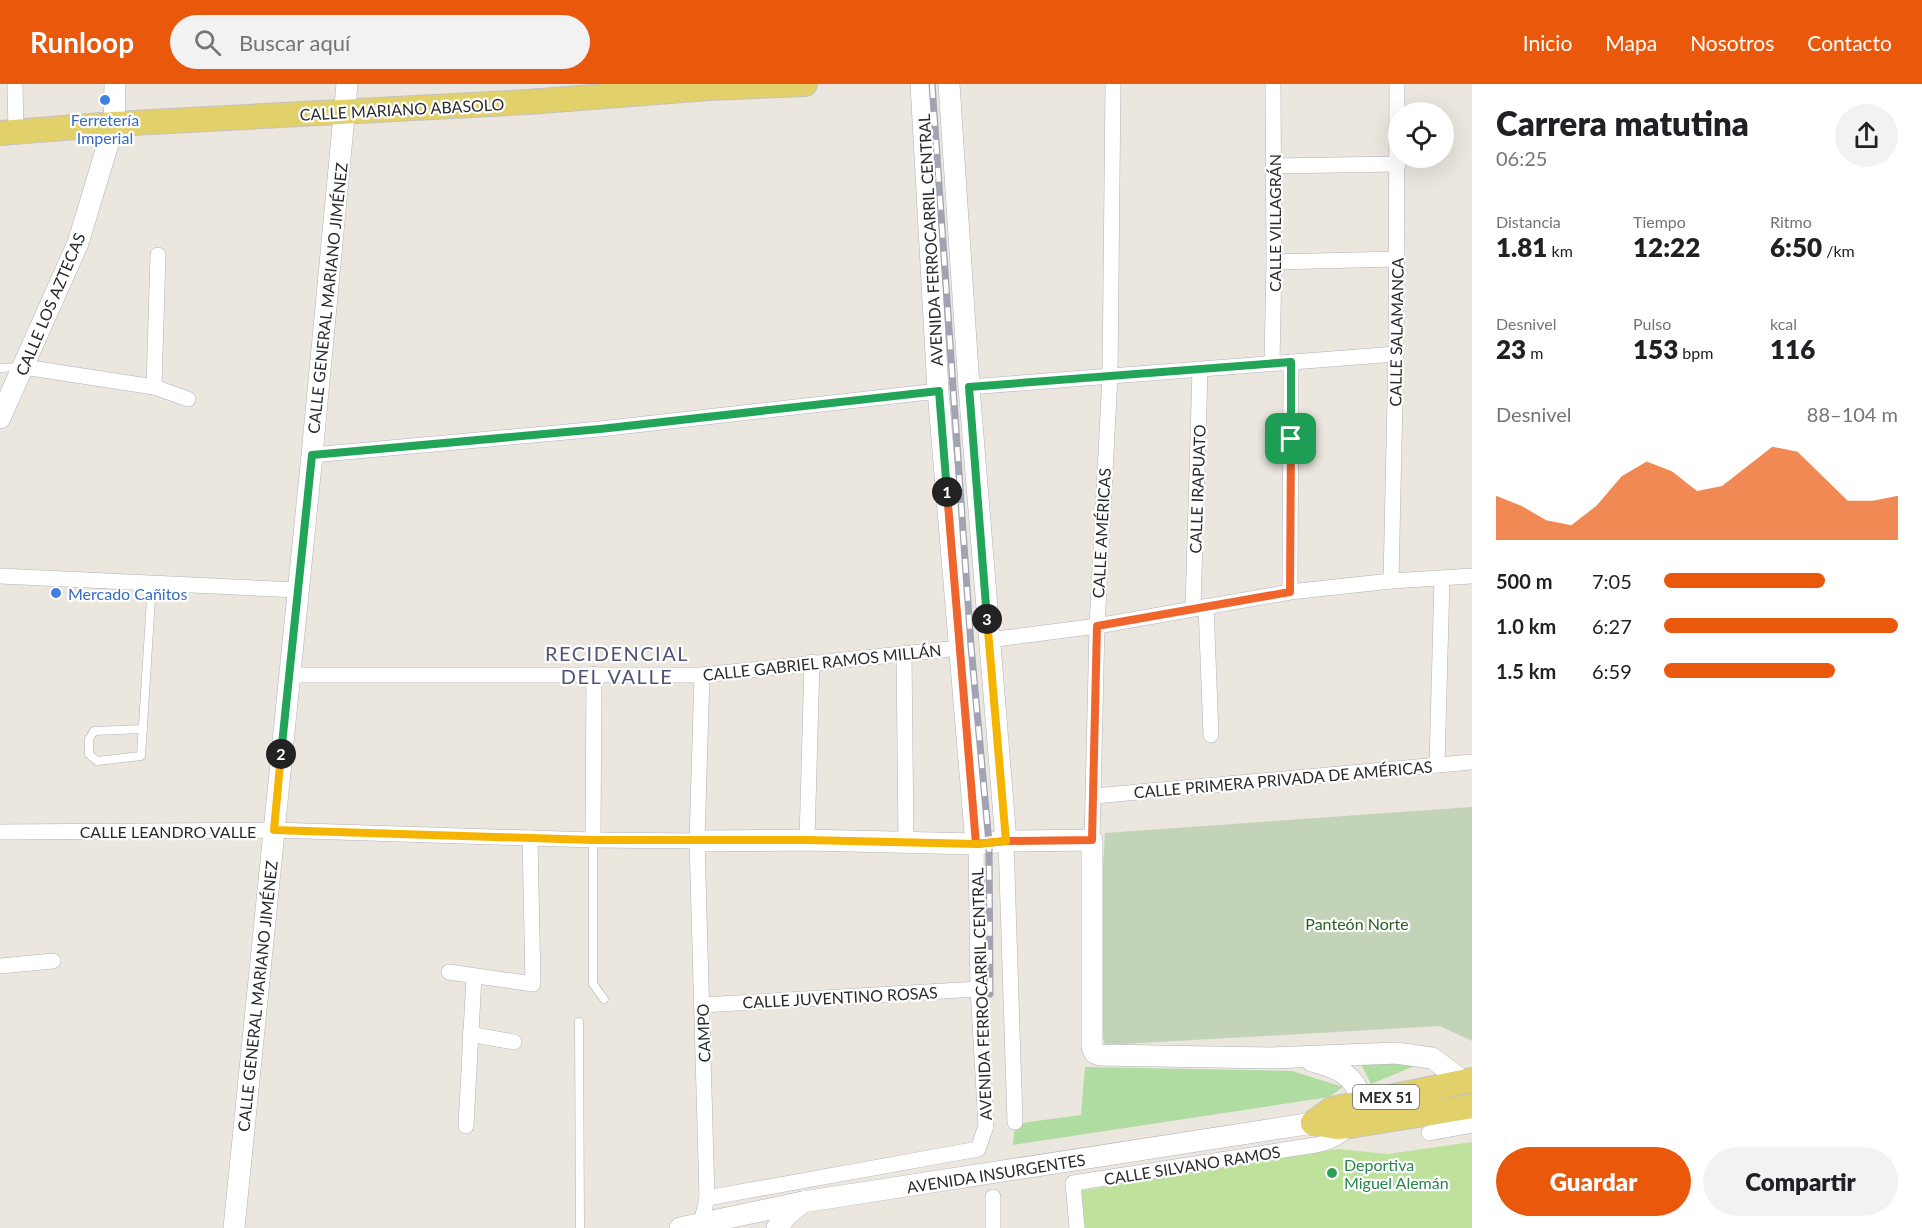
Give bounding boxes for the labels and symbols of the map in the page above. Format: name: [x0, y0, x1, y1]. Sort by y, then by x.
marker: Ferretería Imperial: [98, 93, 112, 107]
street label: CALLE MARIANO ABASOLO: [299, 94, 505, 124]
place label: Ferretería Imperial: [71, 110, 139, 147]
street label: AVENIDA FERROCARRIL CENTRAL: [914, 113, 946, 367]
street label: CALLE VILLAGRÁN: [1265, 154, 1284, 292]
street label: CALLE GENERAL MARIANO JIMÉNEZ: [303, 161, 351, 434]
street label: CALLE LOS AZTECAS: [11, 230, 89, 378]
street label: CALLE SALAMANCA: [1385, 257, 1407, 407]
pin: [1265, 413, 1316, 464]
street label: CALLE IRAPUATO: [1185, 424, 1209, 554]
street label: CALLE AMÉRICAS: [1088, 467, 1114, 599]
pin: 1: [932, 477, 962, 507]
place label: Mercado Cañitos: [68, 584, 187, 603]
marker: Mercado Cañitos: [49, 586, 63, 600]
pin: 3: [972, 604, 1002, 634]
street label: CALLE GABRIEL RAMOS MILLÁN: [702, 640, 942, 684]
district label: RECIDENCIAL DEL VALLE: [545, 641, 689, 688]
pin: 2: [266, 739, 296, 769]
street label: CALLE PRIMERA PRIVADA DE AMÉRICAS: [1133, 756, 1433, 802]
street label: CALLE LEANDRO VALLE: [80, 822, 256, 841]
street label: CALLE GENERAL MARIANO JIMÉNEZ: [233, 859, 281, 1132]
street label: AVENIDA FERROCARRIL CENTRAL: [967, 867, 995, 1121]
park label: Panteón Norte: [1305, 914, 1409, 933]
street label: CALLE JUVENTINO ROSAS: [742, 982, 938, 1012]
street label: CAMPO: [692, 1003, 714, 1063]
road number: MEX 51: [1353, 1085, 1419, 1109]
street label: CALLE SILVANO RAMOS: [1102, 1142, 1282, 1188]
street label: AVENIDA INSURGENTES: [905, 1149, 1087, 1197]
place label: Deportiva Miguel Alemán: [1344, 1155, 1449, 1192]
marker: Deportiva Miguel Alemán: [1325, 1166, 1339, 1180]

